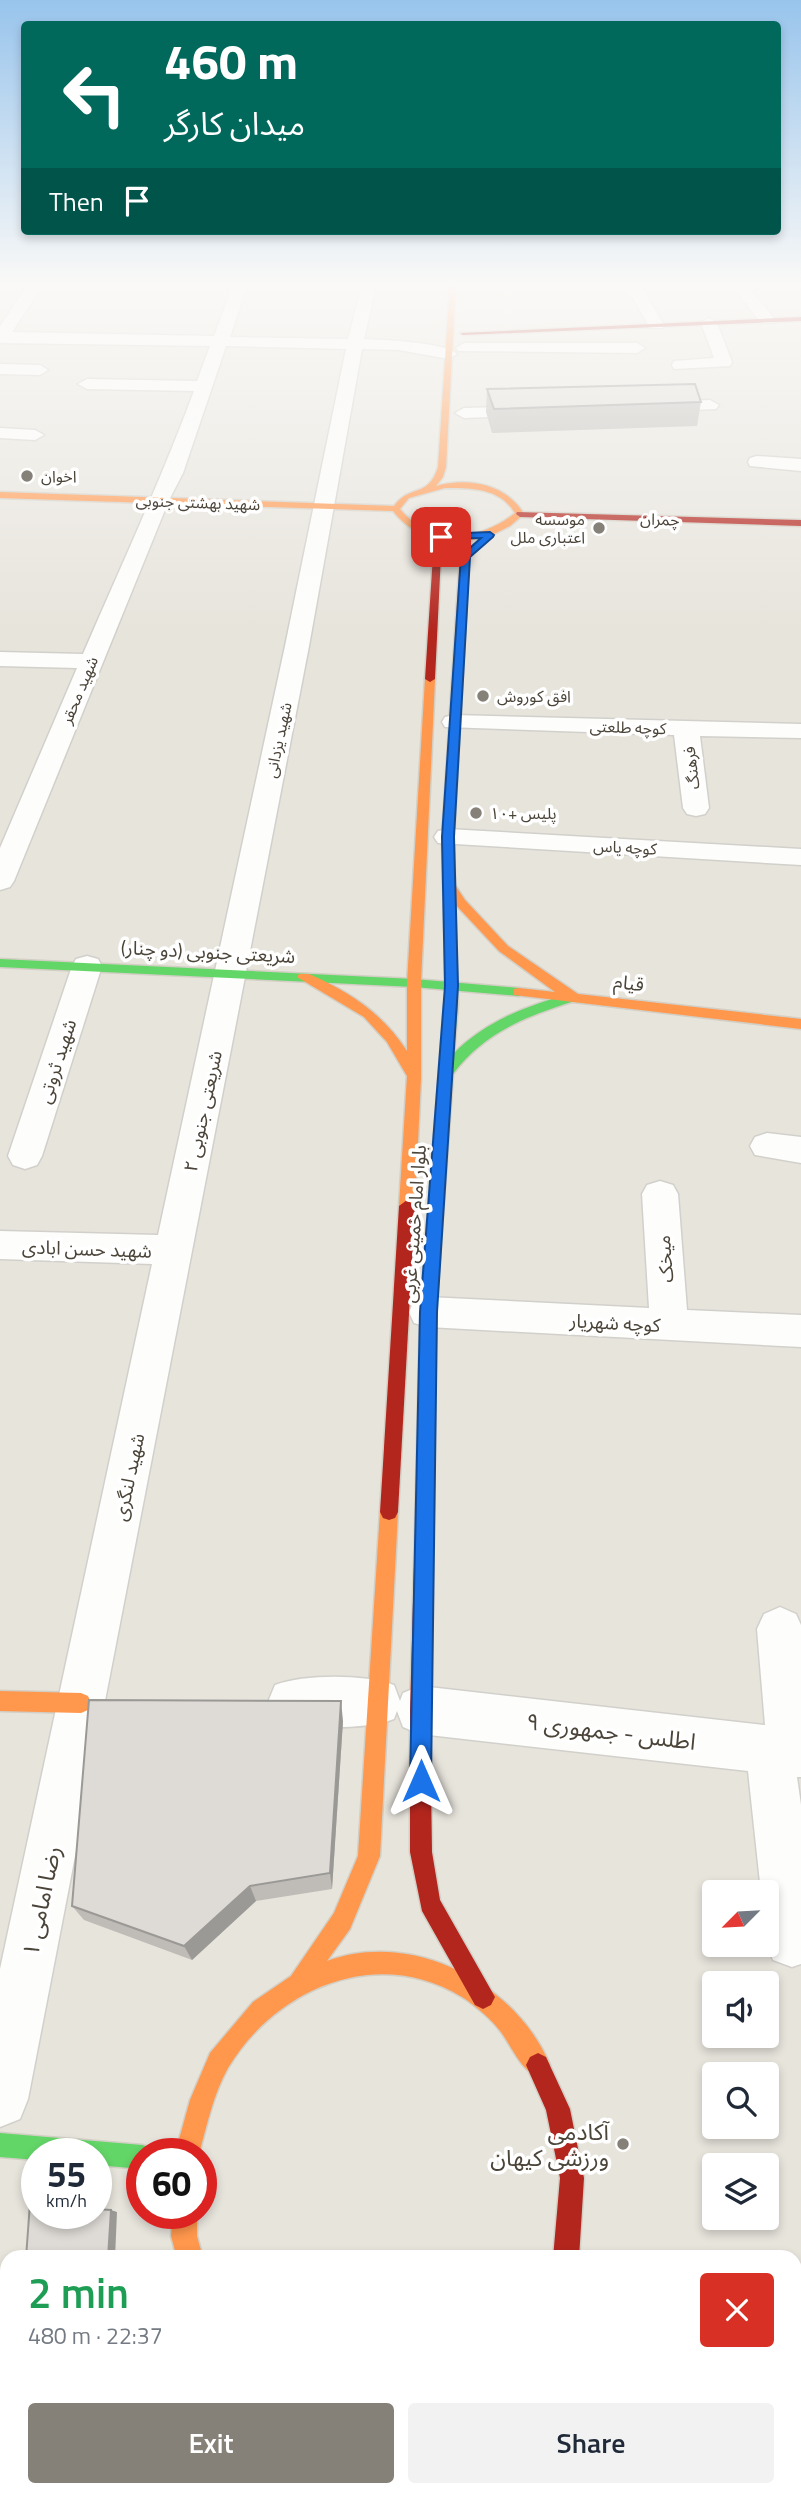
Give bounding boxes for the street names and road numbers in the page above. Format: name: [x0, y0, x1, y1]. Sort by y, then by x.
street label: شهید بهشتی جنوبی: [135, 488, 261, 516]
street label: چمران: [640, 506, 680, 532]
street label: شهید محقر: [54, 652, 104, 729]
street label: شهید یزدانی: [258, 700, 298, 780]
street label: کوچه طلعتی: [589, 714, 667, 740]
street label: فرهنگ: [676, 745, 706, 791]
street label: کوچه یاس: [593, 833, 658, 861]
street label: شریعتی جنوبی (دو چنار): [120, 932, 296, 970]
street label: قیام: [612, 966, 646, 999]
street label: شهید ثروتی: [29, 1015, 83, 1107]
street label: شریعتی جنوبی ۲: [175, 1048, 229, 1174]
street label: بلوار امام خمینی غربی: [393, 1144, 434, 1304]
street label: شهید حسن ابادی: [22, 1231, 152, 1265]
street label: میخک: [648, 1234, 680, 1284]
street label: کوچه شهریار: [568, 1305, 662, 1339]
street label: شهید لنگری: [105, 1430, 151, 1524]
street label: اطلس - جمهوری ۹: [524, 1703, 698, 1759]
street label: رضا امامی ۱: [12, 1843, 70, 1959]

